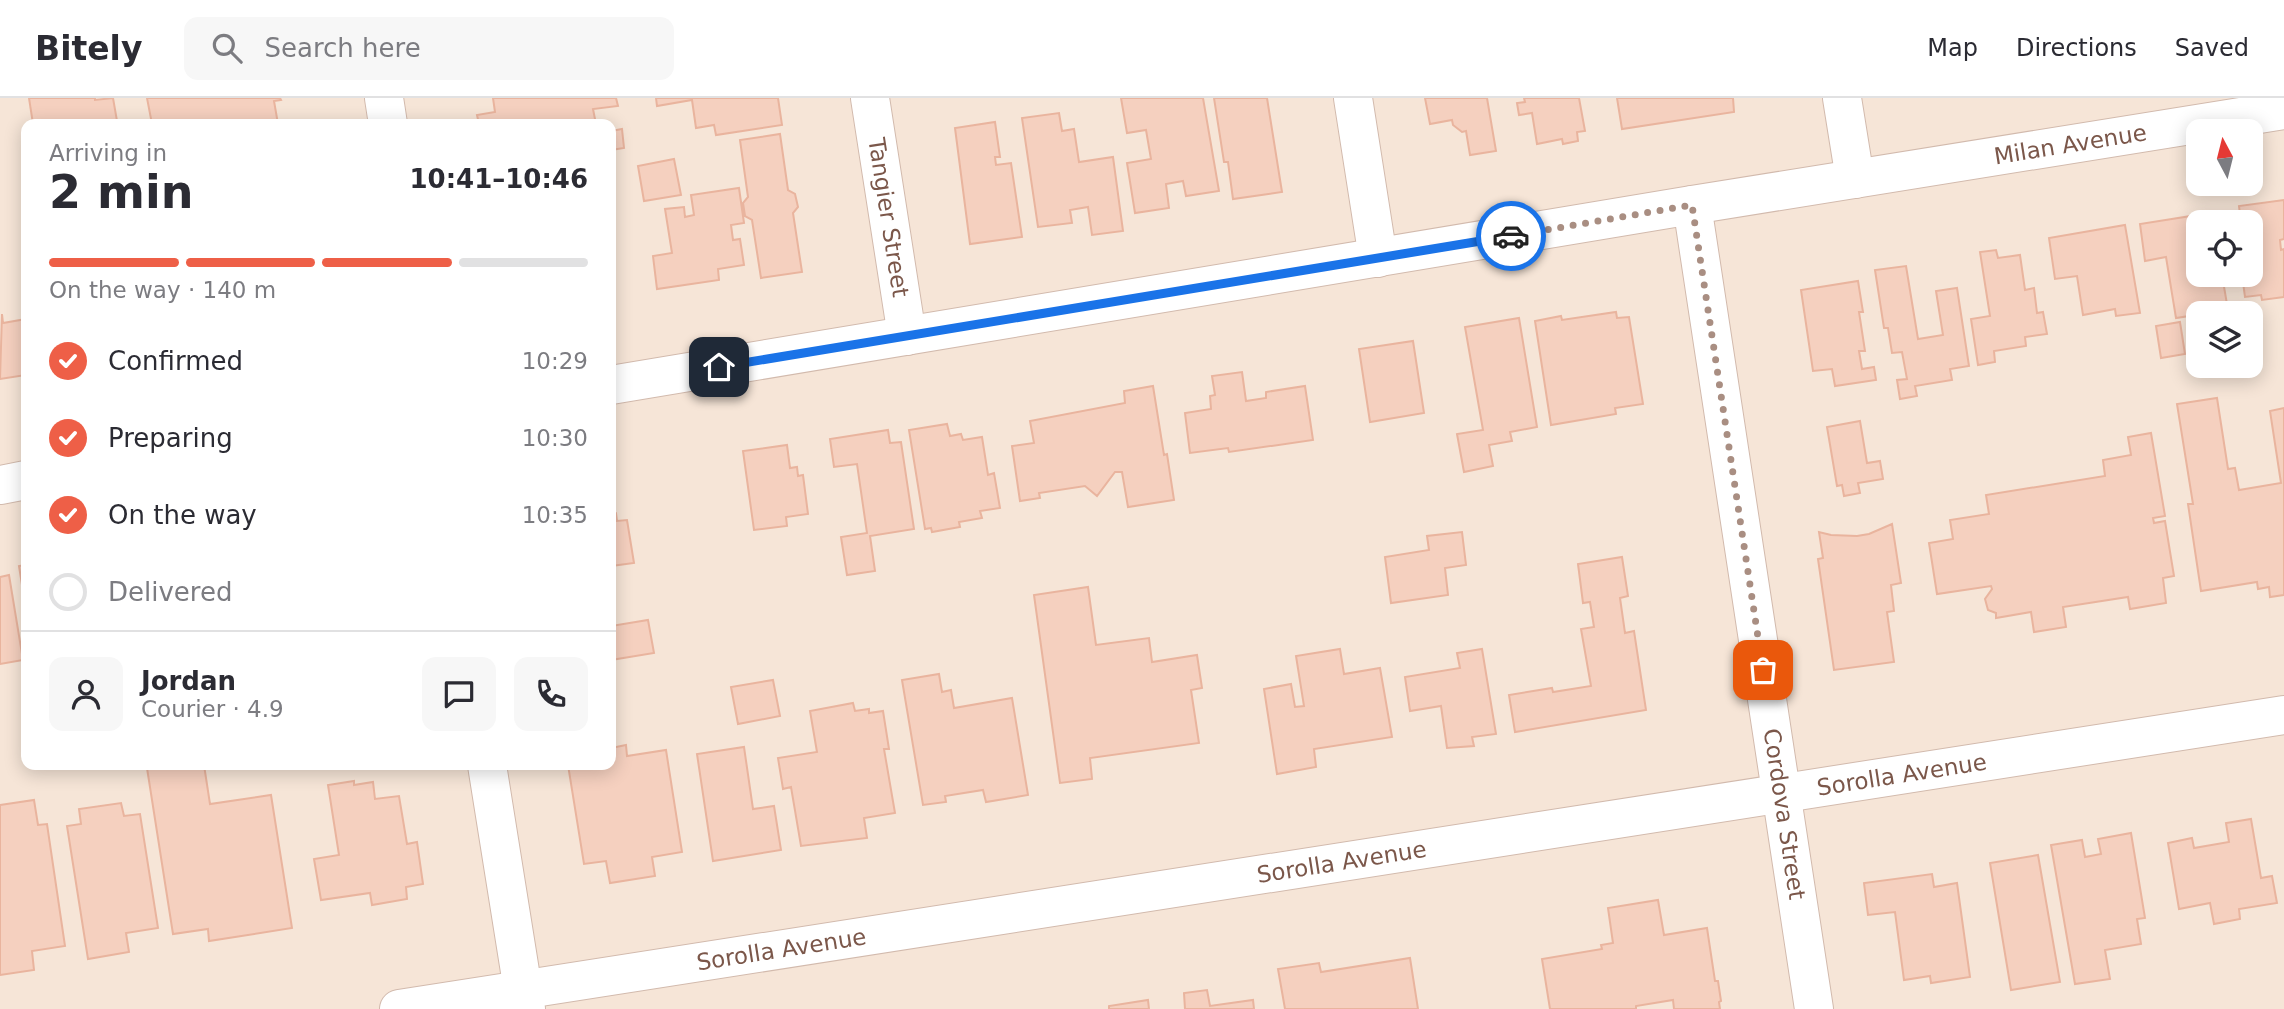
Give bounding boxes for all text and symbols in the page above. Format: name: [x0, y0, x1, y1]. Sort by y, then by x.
search box: [184, 17, 674, 80]
text: Bitely: [35, 29, 142, 68]
icon: search: [208, 29, 246, 67]
text: Search here: [264, 33, 421, 63]
text: Map: [1927, 34, 1978, 62]
text: Directions: [2016, 34, 2137, 62]
text: Saved: [2175, 34, 2249, 62]
street label: Milan Avenue: [1992, 119, 2148, 169]
north arrow: [2186, 119, 2263, 196]
map controls: [2186, 119, 2263, 378]
street label: Tangier Street: [863, 135, 914, 299]
text: Arriving in: [49, 140, 167, 166]
text: 10:41–10:46: [409, 164, 588, 194]
text: 2 min: [49, 165, 193, 219]
courier: [1476, 201, 1546, 271]
button: locate: [2186, 210, 2263, 287]
icon: car: [1492, 217, 1530, 255]
text: On the way · 140 m: [49, 277, 276, 303]
button: layers: [2186, 301, 2263, 378]
pin: [689, 337, 749, 397]
icon: check: [49, 342, 87, 380]
text: Confirmed: [108, 346, 243, 376]
text: 10:29: [522, 348, 588, 374]
icon: home: [700, 348, 738, 386]
icon: check: [49, 419, 87, 457]
text: Preparing: [108, 423, 233, 453]
text: 10:30: [522, 425, 588, 451]
icon: check: [49, 496, 87, 534]
text: On the way: [108, 500, 257, 530]
text: 10:35: [522, 502, 588, 528]
text: Delivered: [108, 577, 232, 607]
pin: [1733, 640, 1793, 700]
icon: bag: [1744, 651, 1782, 689]
button: person: [49, 657, 123, 731]
button: chat: [422, 657, 496, 731]
button: phone: [514, 657, 588, 731]
text: Jordan: [141, 666, 236, 696]
text: Courier · 4.9: [141, 696, 284, 722]
street label: Cordova Street: [1759, 727, 1810, 901]
street label: Sorolla Avenue: [1815, 749, 1989, 801]
street label: Sorolla Avenue: [1255, 836, 1428, 888]
street label: Sorolla Avenue: [695, 923, 868, 975]

